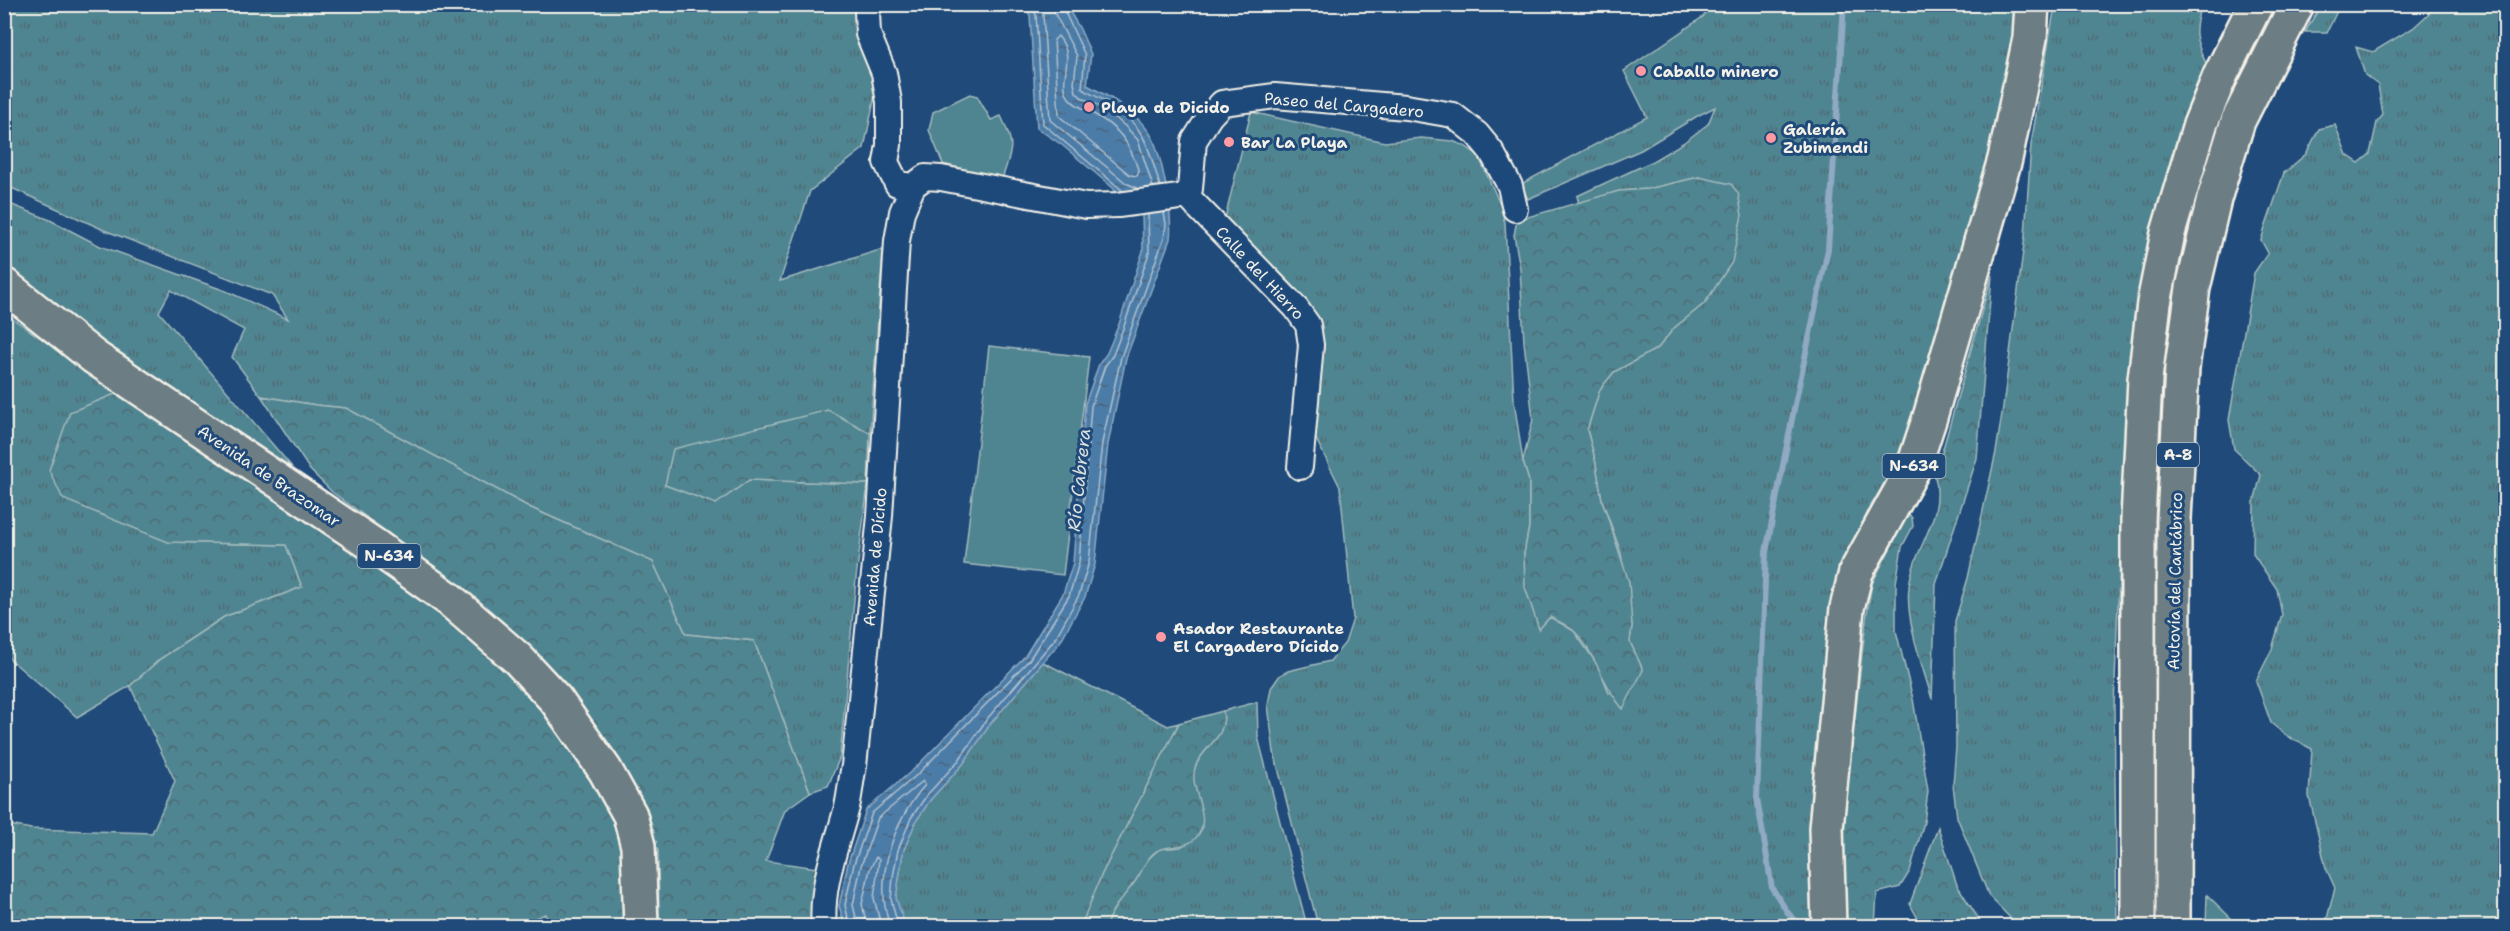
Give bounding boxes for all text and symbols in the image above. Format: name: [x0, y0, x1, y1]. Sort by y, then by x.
place label: Caballo minero: [1653, 61, 1779, 82]
marker: Caballo minero: [1634, 64, 1648, 78]
street label: Paseo del Cargadero: [1263, 88, 1425, 122]
place label: Playa de Dicido: [1101, 97, 1230, 118]
marker: Playa de Dicido: [1082, 100, 1096, 114]
place label: Galería Zubimendi: [1783, 119, 1868, 158]
marker: Galería Zubimendi: [1764, 131, 1778, 145]
place label: Bar La Playa: [1241, 132, 1348, 153]
marker: Bar La Playa: [1222, 135, 1236, 149]
street label: Calle del Hierro: [1211, 222, 1309, 324]
street label: Avenida de Brazomar: [193, 420, 345, 532]
water label: Río Cabrera: [1062, 427, 1096, 533]
road number: A-8: [2157, 443, 2199, 467]
road number: N-634: [1882, 454, 1946, 478]
street label: Avenida de Dícido: [858, 487, 892, 627]
street label: Autovía del Cantábrico: [2163, 492, 2187, 670]
road number: N-634: [358, 544, 420, 568]
place label: Asador Restaurante El Cargadero Dícido: [1173, 618, 1344, 657]
marker: Asador Restaurante El Cargadero Dícido: [1154, 630, 1168, 644]

